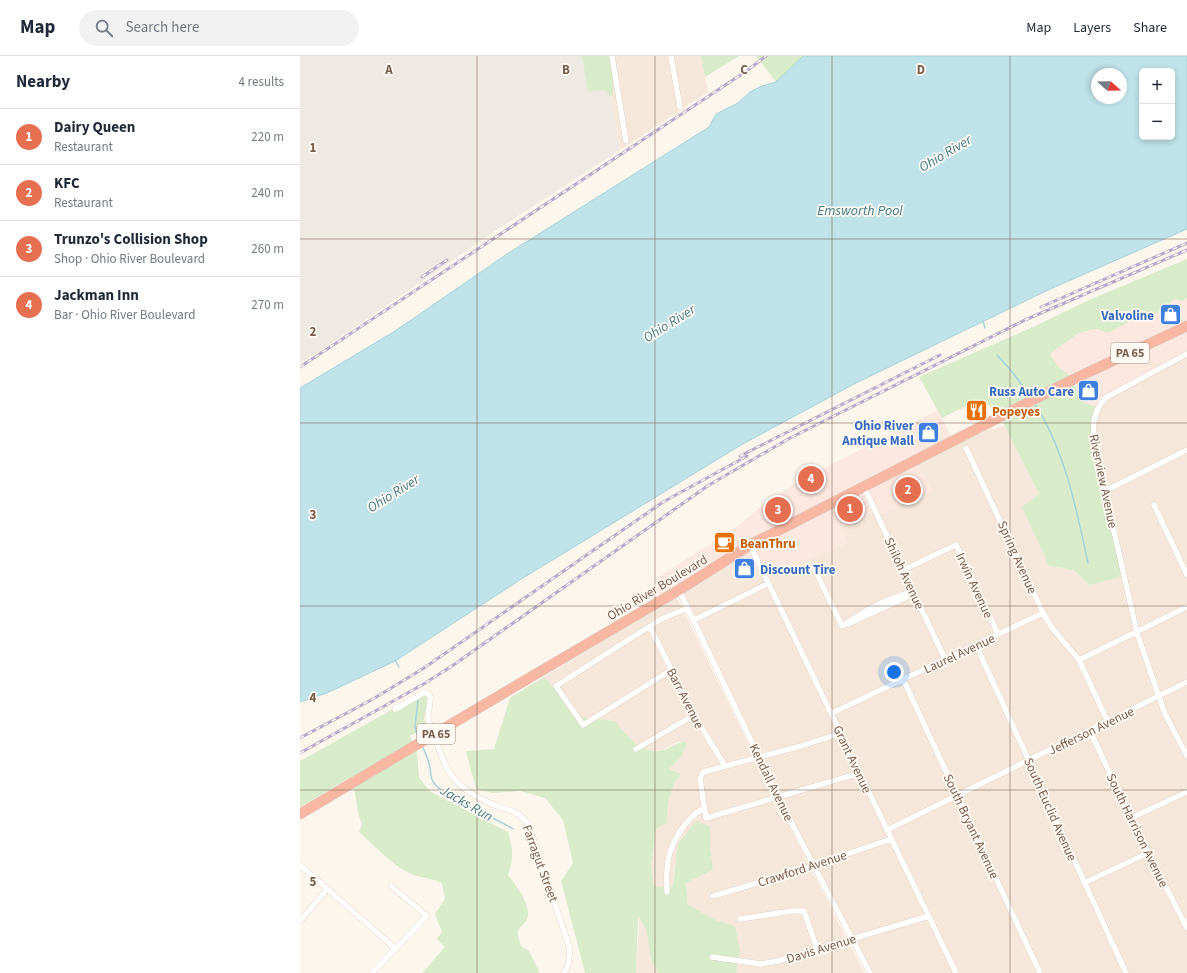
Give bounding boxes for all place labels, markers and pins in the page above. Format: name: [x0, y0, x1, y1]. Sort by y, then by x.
shop icon: Valvoline: [1157, 302, 1183, 328]
place label: Valvoline: [1100, 307, 1154, 325]
shop icon: Russ Auto Care: [1076, 378, 1102, 404]
place label: Russ Auto Care: [989, 383, 1074, 401]
restaurant icon: Popeyes: [964, 398, 990, 424]
place label: Popeyes: [992, 403, 1040, 421]
place label: Ohio River Antique Mall: [841, 417, 915, 450]
shop icon: Ohio River Antique Mall: [916, 419, 942, 445]
pin: 4: [798, 464, 824, 494]
pin: 2: [895, 475, 921, 505]
pin: 1: [837, 494, 863, 524]
pin: 3: [765, 495, 791, 525]
cafe icon: BeanThru: [711, 530, 737, 556]
place label: BeanThru: [740, 535, 796, 553]
shop icon: Discount Tire: [731, 556, 757, 582]
place label: Discount Tire: [760, 561, 836, 579]

